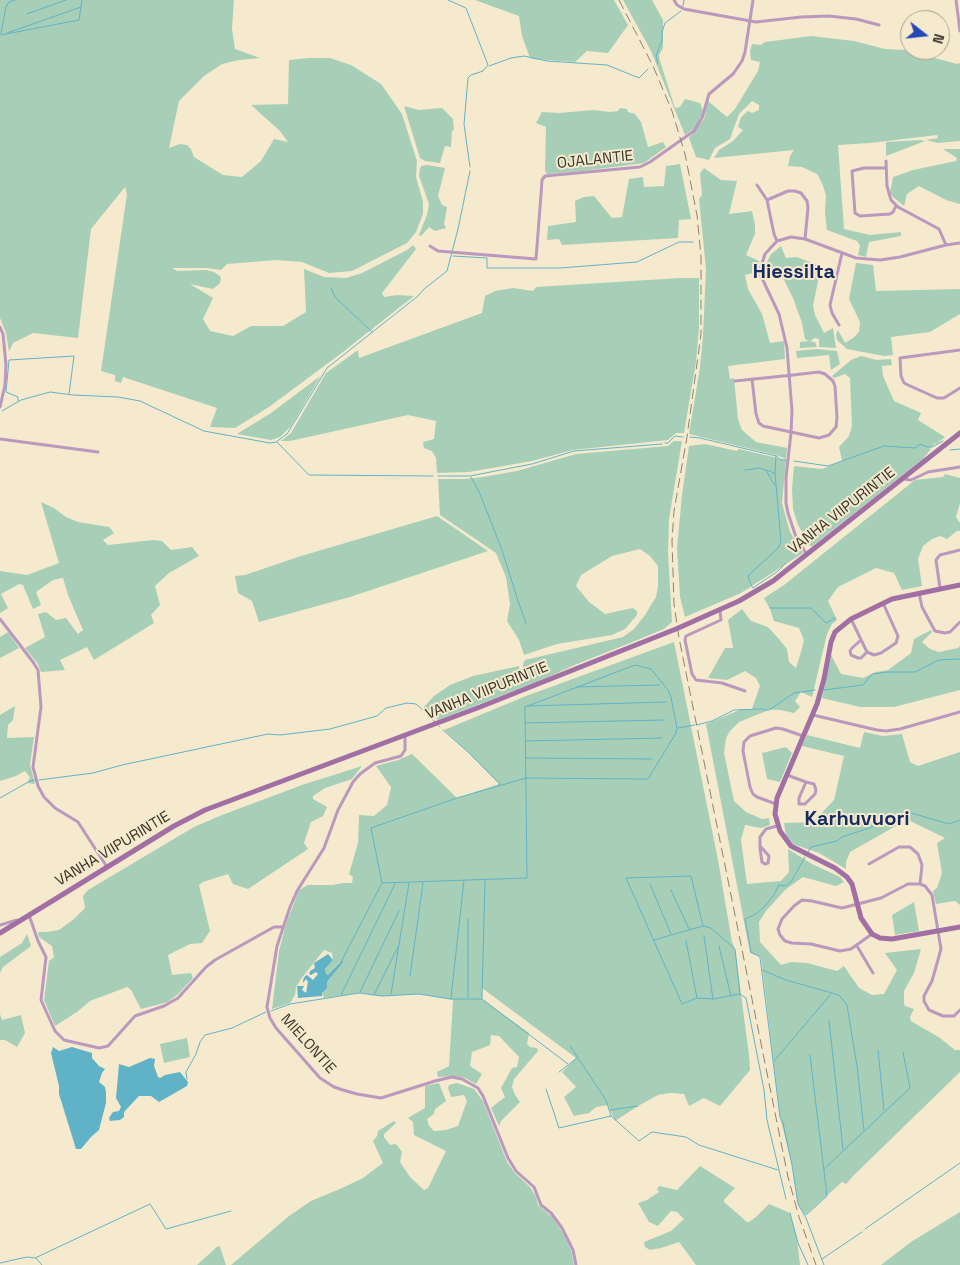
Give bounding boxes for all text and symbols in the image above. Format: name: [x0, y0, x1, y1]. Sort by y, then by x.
north arrow: [900, 10, 950, 60]
text: N: [929, 32, 948, 46]
street label: OJALANTIE: [556, 147, 634, 173]
district label: Hiessilta: [753, 261, 835, 285]
street label: VANHA VIIPURINTIE: [785, 464, 899, 558]
street label: VANHA VIIPURINTIE: [423, 658, 551, 724]
street label: VANHA VIIPURINTIE: [52, 808, 174, 890]
district label: Karhuvuori: [804, 808, 910, 832]
street label: MIELONTIE: [277, 1011, 339, 1077]

